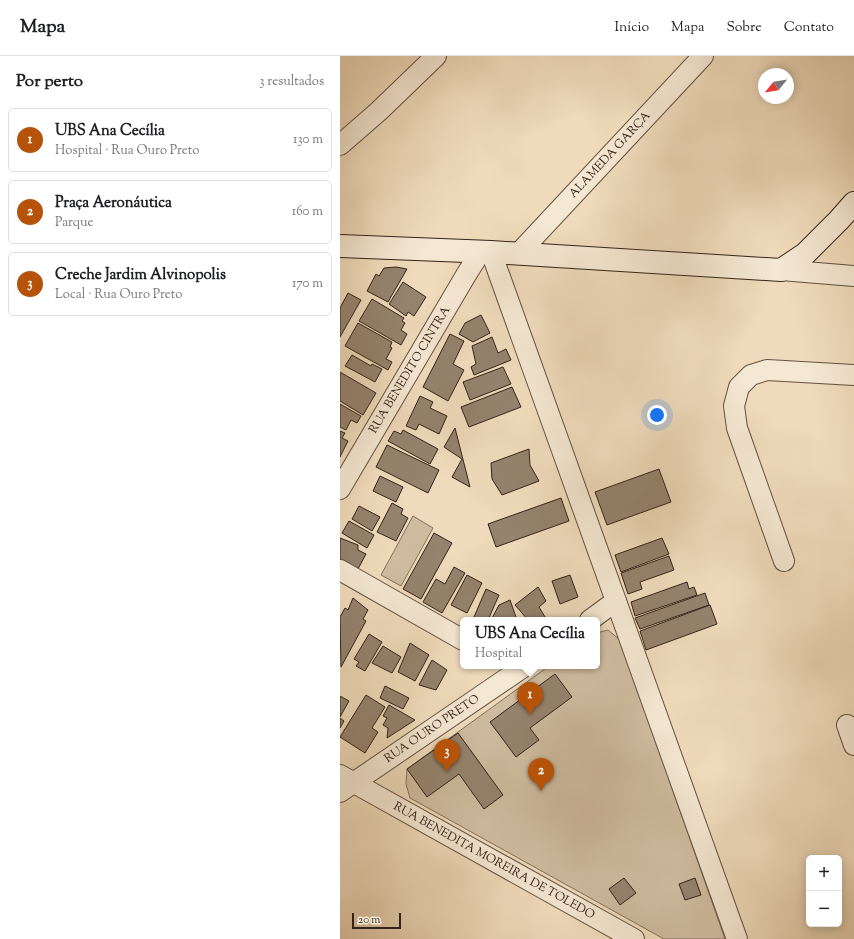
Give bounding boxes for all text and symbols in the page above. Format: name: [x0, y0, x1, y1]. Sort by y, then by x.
text: Mapa: [20, 14, 65, 41]
text: Início: [614, 18, 649, 38]
text: Mapa: [671, 18, 704, 38]
text: Sobre: [726, 18, 762, 38]
text: Contato: [784, 18, 834, 38]
north arrow: [758, 68, 794, 104]
text: Por perto: [16, 70, 83, 94]
text: 3 resultados: [259, 73, 324, 91]
street label: ALAMEDA GARÇA: [565, 107, 655, 202]
text: UBS Ana Cecília: [55, 121, 165, 142]
text: 1: [28, 131, 32, 149]
text: 130 m: [293, 131, 323, 149]
text: Hospital · Rua Ouro Preto: [55, 142, 199, 160]
text: Praça Aeronáutica: [55, 193, 172, 214]
text: 2: [27, 203, 33, 221]
text: 160 m: [292, 203, 323, 221]
text: Parque: [55, 214, 94, 232]
text: Creche Jardim Alvinopolis: [55, 265, 226, 286]
text: 3: [27, 275, 33, 293]
text: 170 m: [292, 275, 323, 293]
text: Local · Rua Ouro Preto: [55, 286, 182, 304]
street label: RUA BENEDITO CINTRA: [365, 303, 455, 437]
your location: [647, 405, 667, 425]
popup: [460, 617, 600, 669]
text: UBS Ana Cecília: [475, 624, 585, 645]
text: Hospital: [475, 645, 522, 663]
pin: 1: [517, 682, 543, 715]
street label: RUA OURO PRETO: [381, 690, 483, 768]
pin: 3: [434, 739, 460, 772]
pin: 2: [528, 758, 554, 791]
street label: RUA BENEDITA MOREIRA DE TOLEDO: [390, 798, 598, 924]
map controls: [806, 855, 842, 927]
button: +: [806, 855, 842, 891]
button: −: [806, 891, 842, 927]
scale bar: [352, 911, 401, 930]
text: 20 m: [358, 912, 380, 928]

